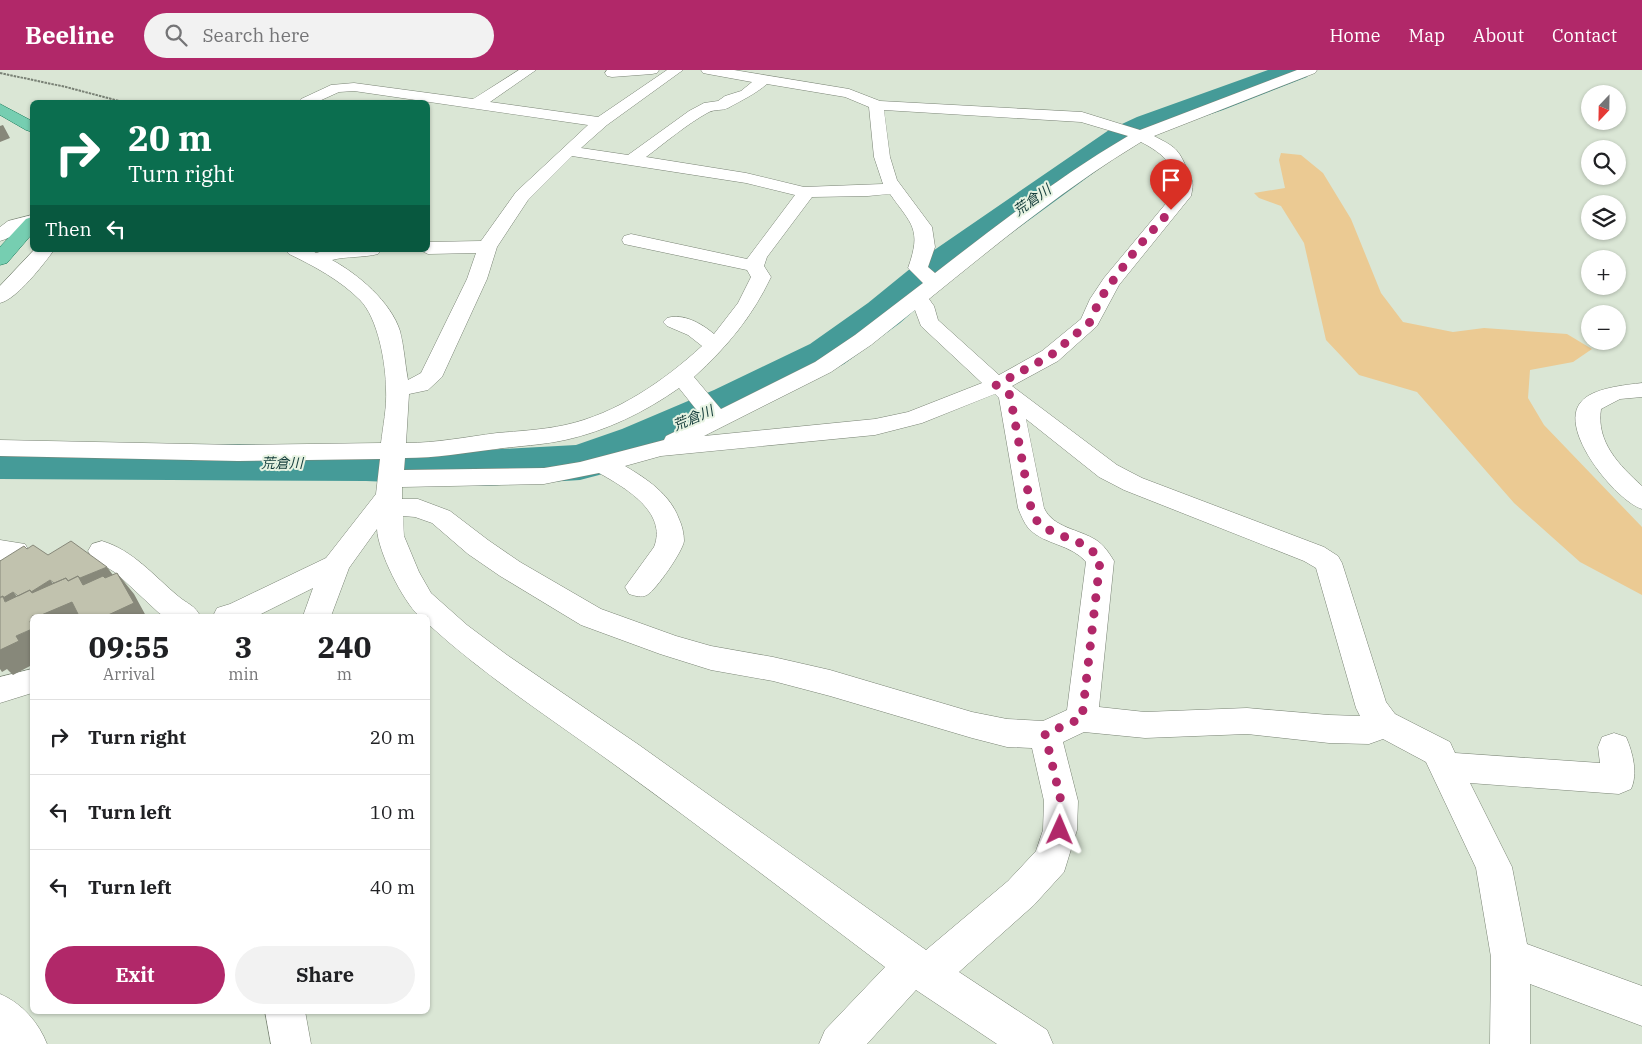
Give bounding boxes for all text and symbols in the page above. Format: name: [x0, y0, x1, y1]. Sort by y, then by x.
search box: [144, 13, 494, 58]
text: Beeline: [25, 19, 114, 51]
icon: search: [162, 21, 190, 49]
text: Search here: [202, 23, 309, 47]
text: Home: [1329, 24, 1381, 47]
text: Map: [1409, 24, 1445, 47]
text: About: [1473, 24, 1524, 47]
text: Contact: [1552, 24, 1617, 47]
north arrow: [1581, 85, 1626, 130]
map controls: [1581, 85, 1626, 350]
text: 20 m: [128, 115, 212, 161]
icon: right: [45, 120, 110, 185]
button: search: [1581, 140, 1626, 185]
text: Turn right: [128, 159, 235, 188]
pin: [1150, 159, 1192, 210]
icon: arrive: [1157, 166, 1185, 194]
water label: 荒倉川: [1010, 179, 1056, 219]
button: layers: [1581, 195, 1626, 240]
icon: left: [102, 215, 130, 243]
text: Then: [45, 217, 92, 241]
button: +: [1581, 250, 1626, 295]
button: −: [1581, 305, 1626, 350]
water label: 荒倉川: [670, 401, 718, 434]
water label: 荒倉川: [261, 454, 305, 472]
text: 09:55: [89, 627, 170, 666]
text: 3: [235, 627, 253, 666]
text: 240: [317, 627, 371, 666]
text: Arrival: [103, 664, 155, 684]
text: min: [228, 664, 259, 684]
text: m: [337, 664, 352, 684]
icon: right: [45, 723, 73, 751]
text: Turn right: [88, 725, 186, 749]
text: 20 m: [370, 725, 415, 749]
icon: left: [45, 798, 73, 826]
text: Turn left: [88, 800, 171, 824]
text: 10 m: [370, 800, 415, 824]
position arrow: [1033, 803, 1085, 855]
icon: left: [45, 873, 73, 901]
text: Turn left: [88, 875, 171, 899]
text: 40 m: [370, 875, 415, 899]
button: Exit: [45, 946, 225, 1004]
button: Share: [235, 946, 415, 1004]

